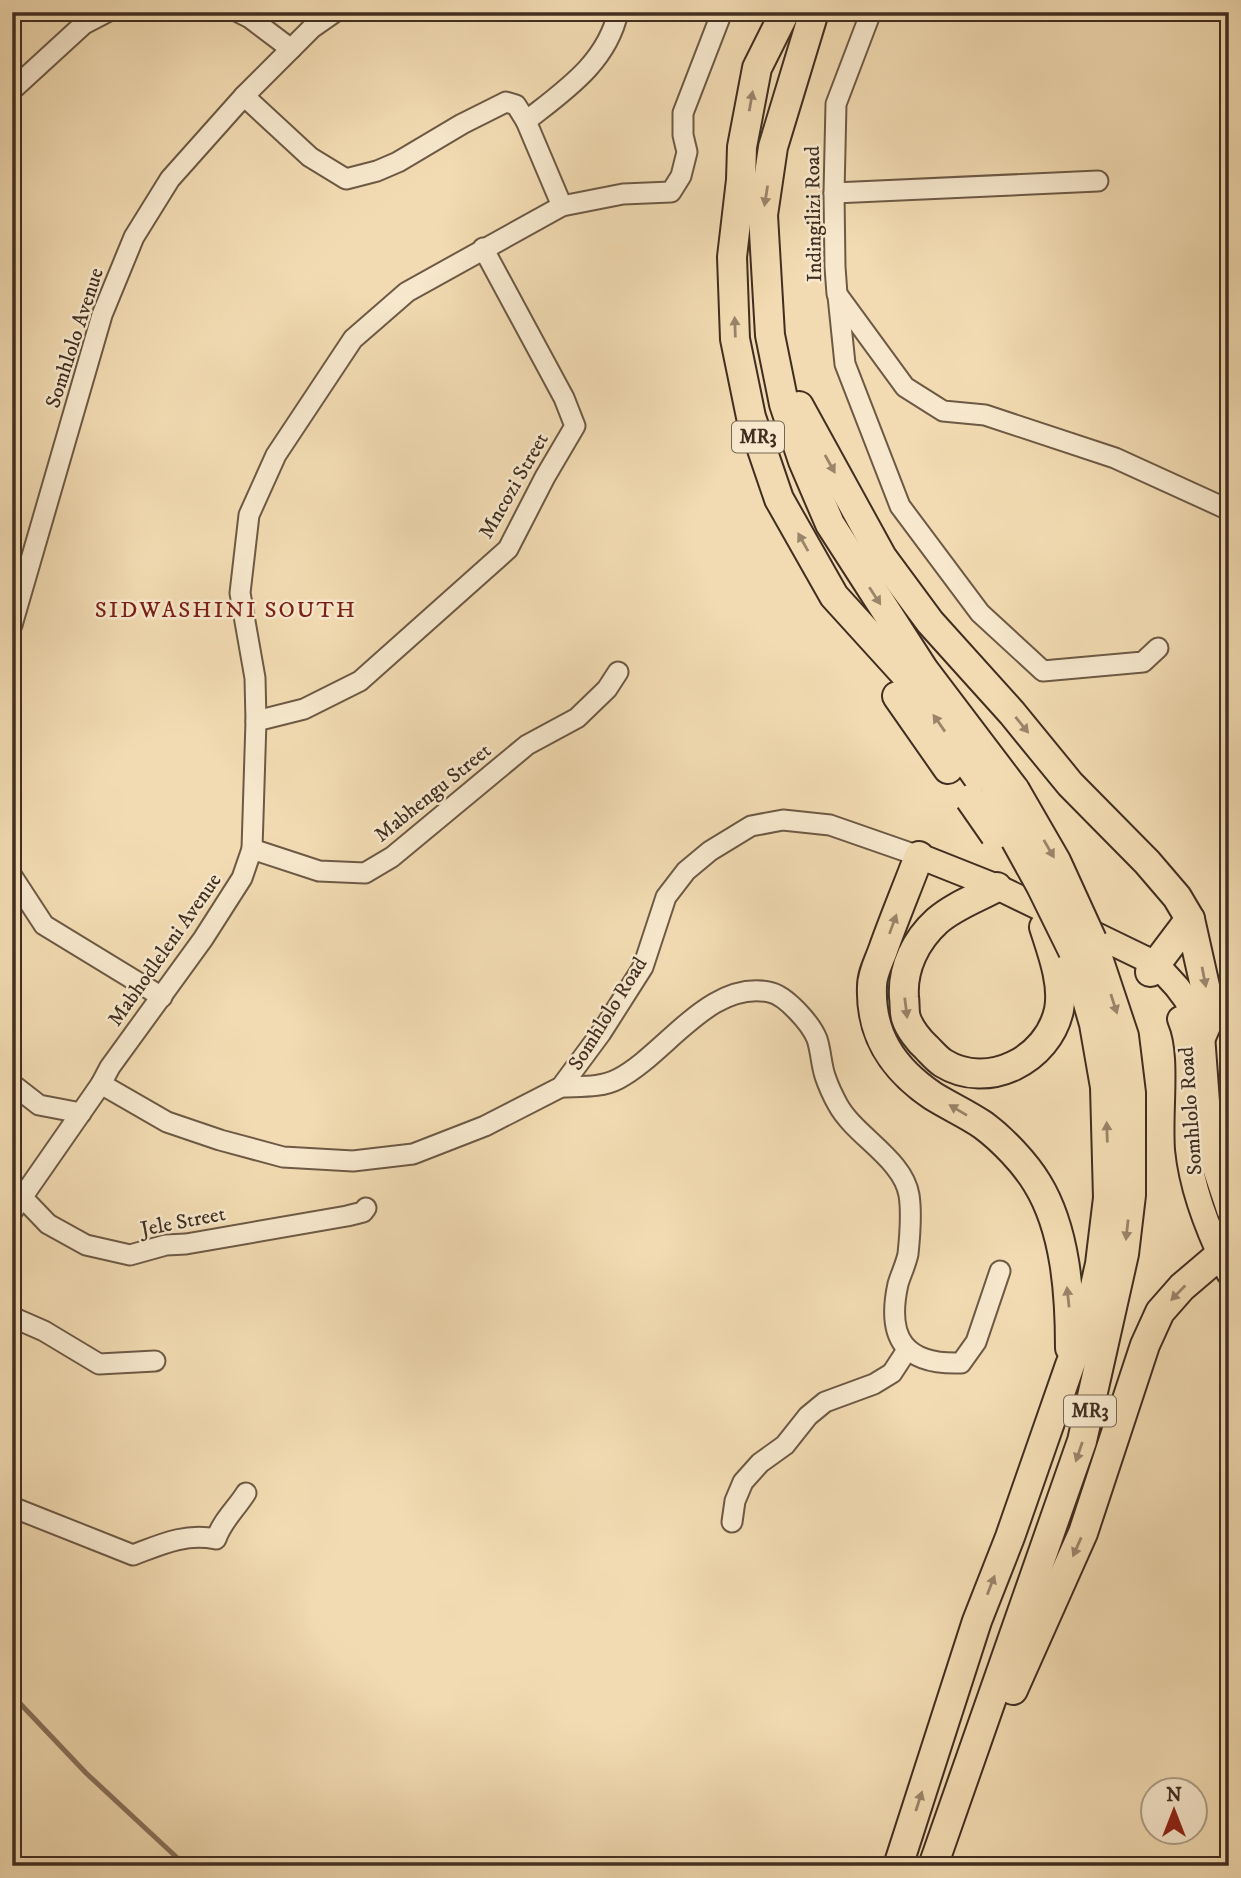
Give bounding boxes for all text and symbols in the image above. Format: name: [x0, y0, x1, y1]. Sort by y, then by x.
one-way arrow: [745, 90, 756, 112]
street label: Indingilizi Road: [800, 145, 828, 282]
one-way arrow: [760, 186, 771, 208]
street label: Somhlolo Avenue: [40, 264, 110, 411]
one-way arrow: [729, 316, 740, 338]
road number: MR3: [732, 422, 784, 452]
street label: Mncozi Street: [473, 428, 555, 544]
one-way arrow: [824, 454, 836, 473]
one-way arrow: [797, 532, 809, 552]
one-way arrow: [869, 587, 882, 606]
district label: SIDWASHINI SOUTH: [95, 596, 357, 625]
one-way arrow: [932, 714, 946, 732]
one-way arrow: [1014, 715, 1029, 733]
street label: Mabhengu Street: [369, 738, 497, 848]
one-way arrow: [1043, 840, 1055, 859]
street label: Mabhodleleni Avenue: [103, 868, 228, 1032]
one-way arrow: [888, 913, 899, 934]
street label: Somhlolo Road: [563, 952, 653, 1076]
one-way arrow: [1198, 966, 1209, 988]
one-way arrow: [1109, 994, 1120, 1015]
one-way arrow: [900, 997, 911, 1019]
street label: Somhlolo Road: [1174, 1045, 1208, 1176]
one-way arrow: [948, 1104, 967, 1117]
one-way arrow: [1101, 1120, 1113, 1142]
street label: Jele Street: [136, 1201, 228, 1243]
one-way arrow: [1121, 1219, 1132, 1241]
one-way arrow: [1169, 1284, 1186, 1301]
one-way arrow: [1063, 1286, 1074, 1308]
road number: MR3: [1064, 1396, 1116, 1427]
one-way arrow: [1073, 1441, 1084, 1462]
one-way arrow: [1071, 1537, 1082, 1558]
one-way arrow: [986, 1575, 997, 1596]
north arrow: [1140, 1776, 1210, 1846]
text: N: [1166, 1784, 1182, 1807]
one-way arrow: [914, 1790, 925, 1811]

